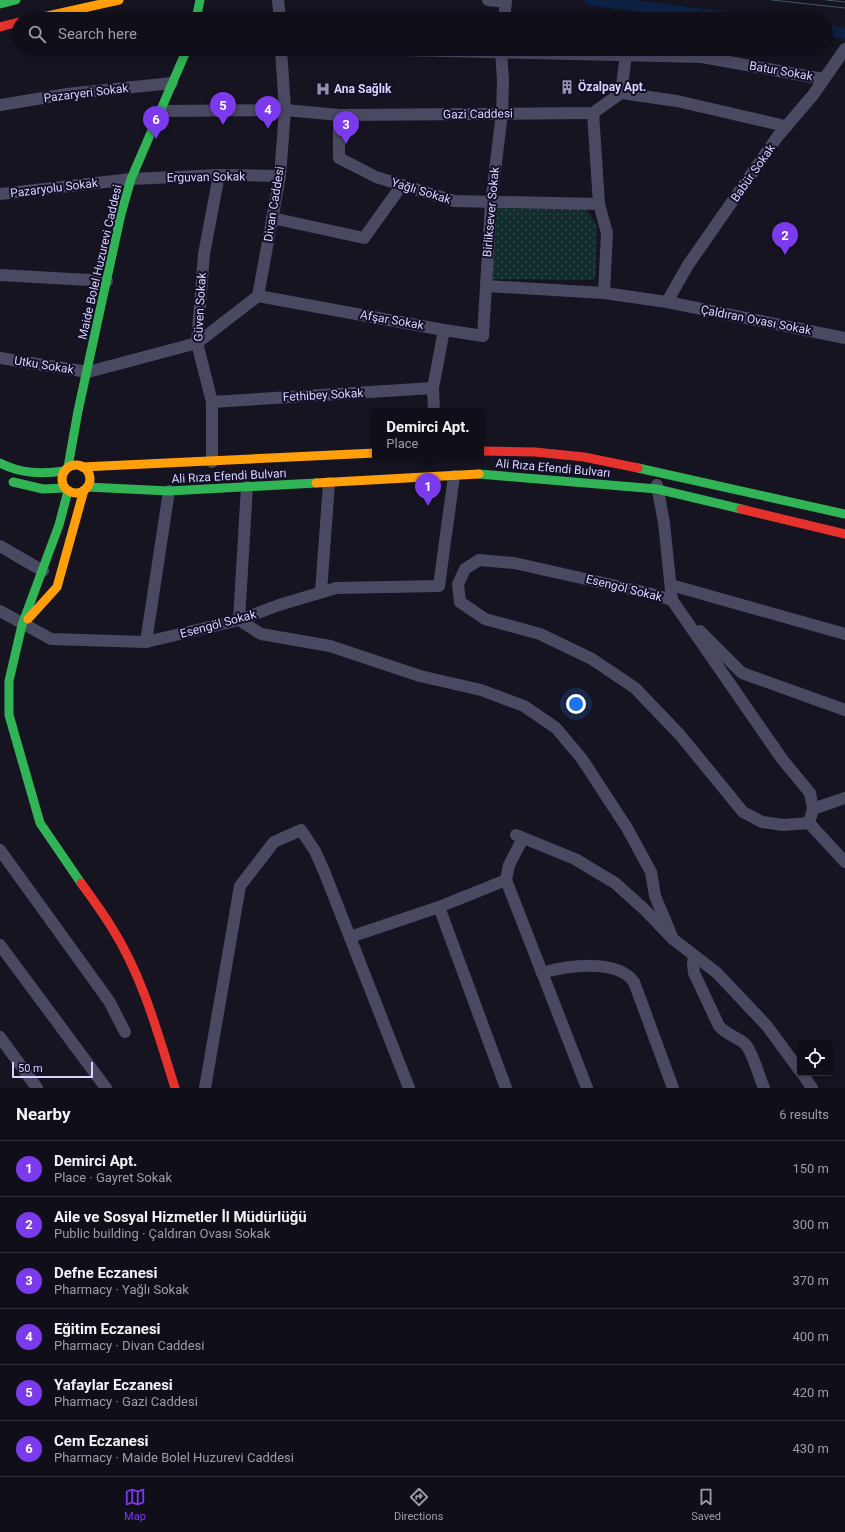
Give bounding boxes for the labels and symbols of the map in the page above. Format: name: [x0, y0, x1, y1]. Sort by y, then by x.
street label: Batur Sokak: [748, 59, 815, 84]
building icon: Özalpay Apt.: [559, 79, 575, 95]
place label: Özalpay Apt.: [578, 79, 646, 94]
street label: Pazaryeri Sokak: [43, 81, 130, 105]
hospital icon: Ana Sağlık: [315, 81, 331, 97]
place label: Ana Sağlık: [334, 82, 392, 96]
pin: 5: [210, 92, 236, 125]
pin: 4: [255, 96, 281, 129]
pin: 6: [143, 106, 169, 139]
street label: Gazi Caddesi: [443, 106, 513, 122]
pin: 3: [333, 111, 359, 144]
street label: Babür Sokak: [728, 141, 778, 204]
street label: Divan Caddesi: [261, 165, 287, 243]
street label: Birliksever Sokak: [480, 165, 502, 258]
street label: Erguvan Sokak: [167, 169, 246, 185]
street label: Yağlı Sokak: [390, 175, 453, 207]
street label: Pazaryolu Sokak: [9, 176, 100, 200]
street label: Maide Bolel Huzurevi Caddesi: [75, 183, 125, 341]
pin: 2: [772, 222, 798, 255]
street label: Güven Sokak: [191, 271, 209, 342]
street label: Çaldıran Ovası Sokak: [700, 302, 813, 338]
street label: Afşar Sokak: [359, 308, 426, 333]
street label: Utku Sokak: [13, 353, 76, 377]
street label: Fethibey Sokak: [282, 386, 365, 404]
street label: Ali Rıza Efendi Bulvarı: [495, 456, 611, 480]
street label: Ali Rıza Efendi Bulvarı: [171, 466, 287, 486]
pin: 1: [415, 473, 441, 506]
street label: Esengöl Sokak: [584, 572, 664, 604]
street label: Esengöl Sokak: [178, 607, 258, 641]
your location: [566, 694, 586, 714]
scale bar: [12, 1060, 93, 1079]

